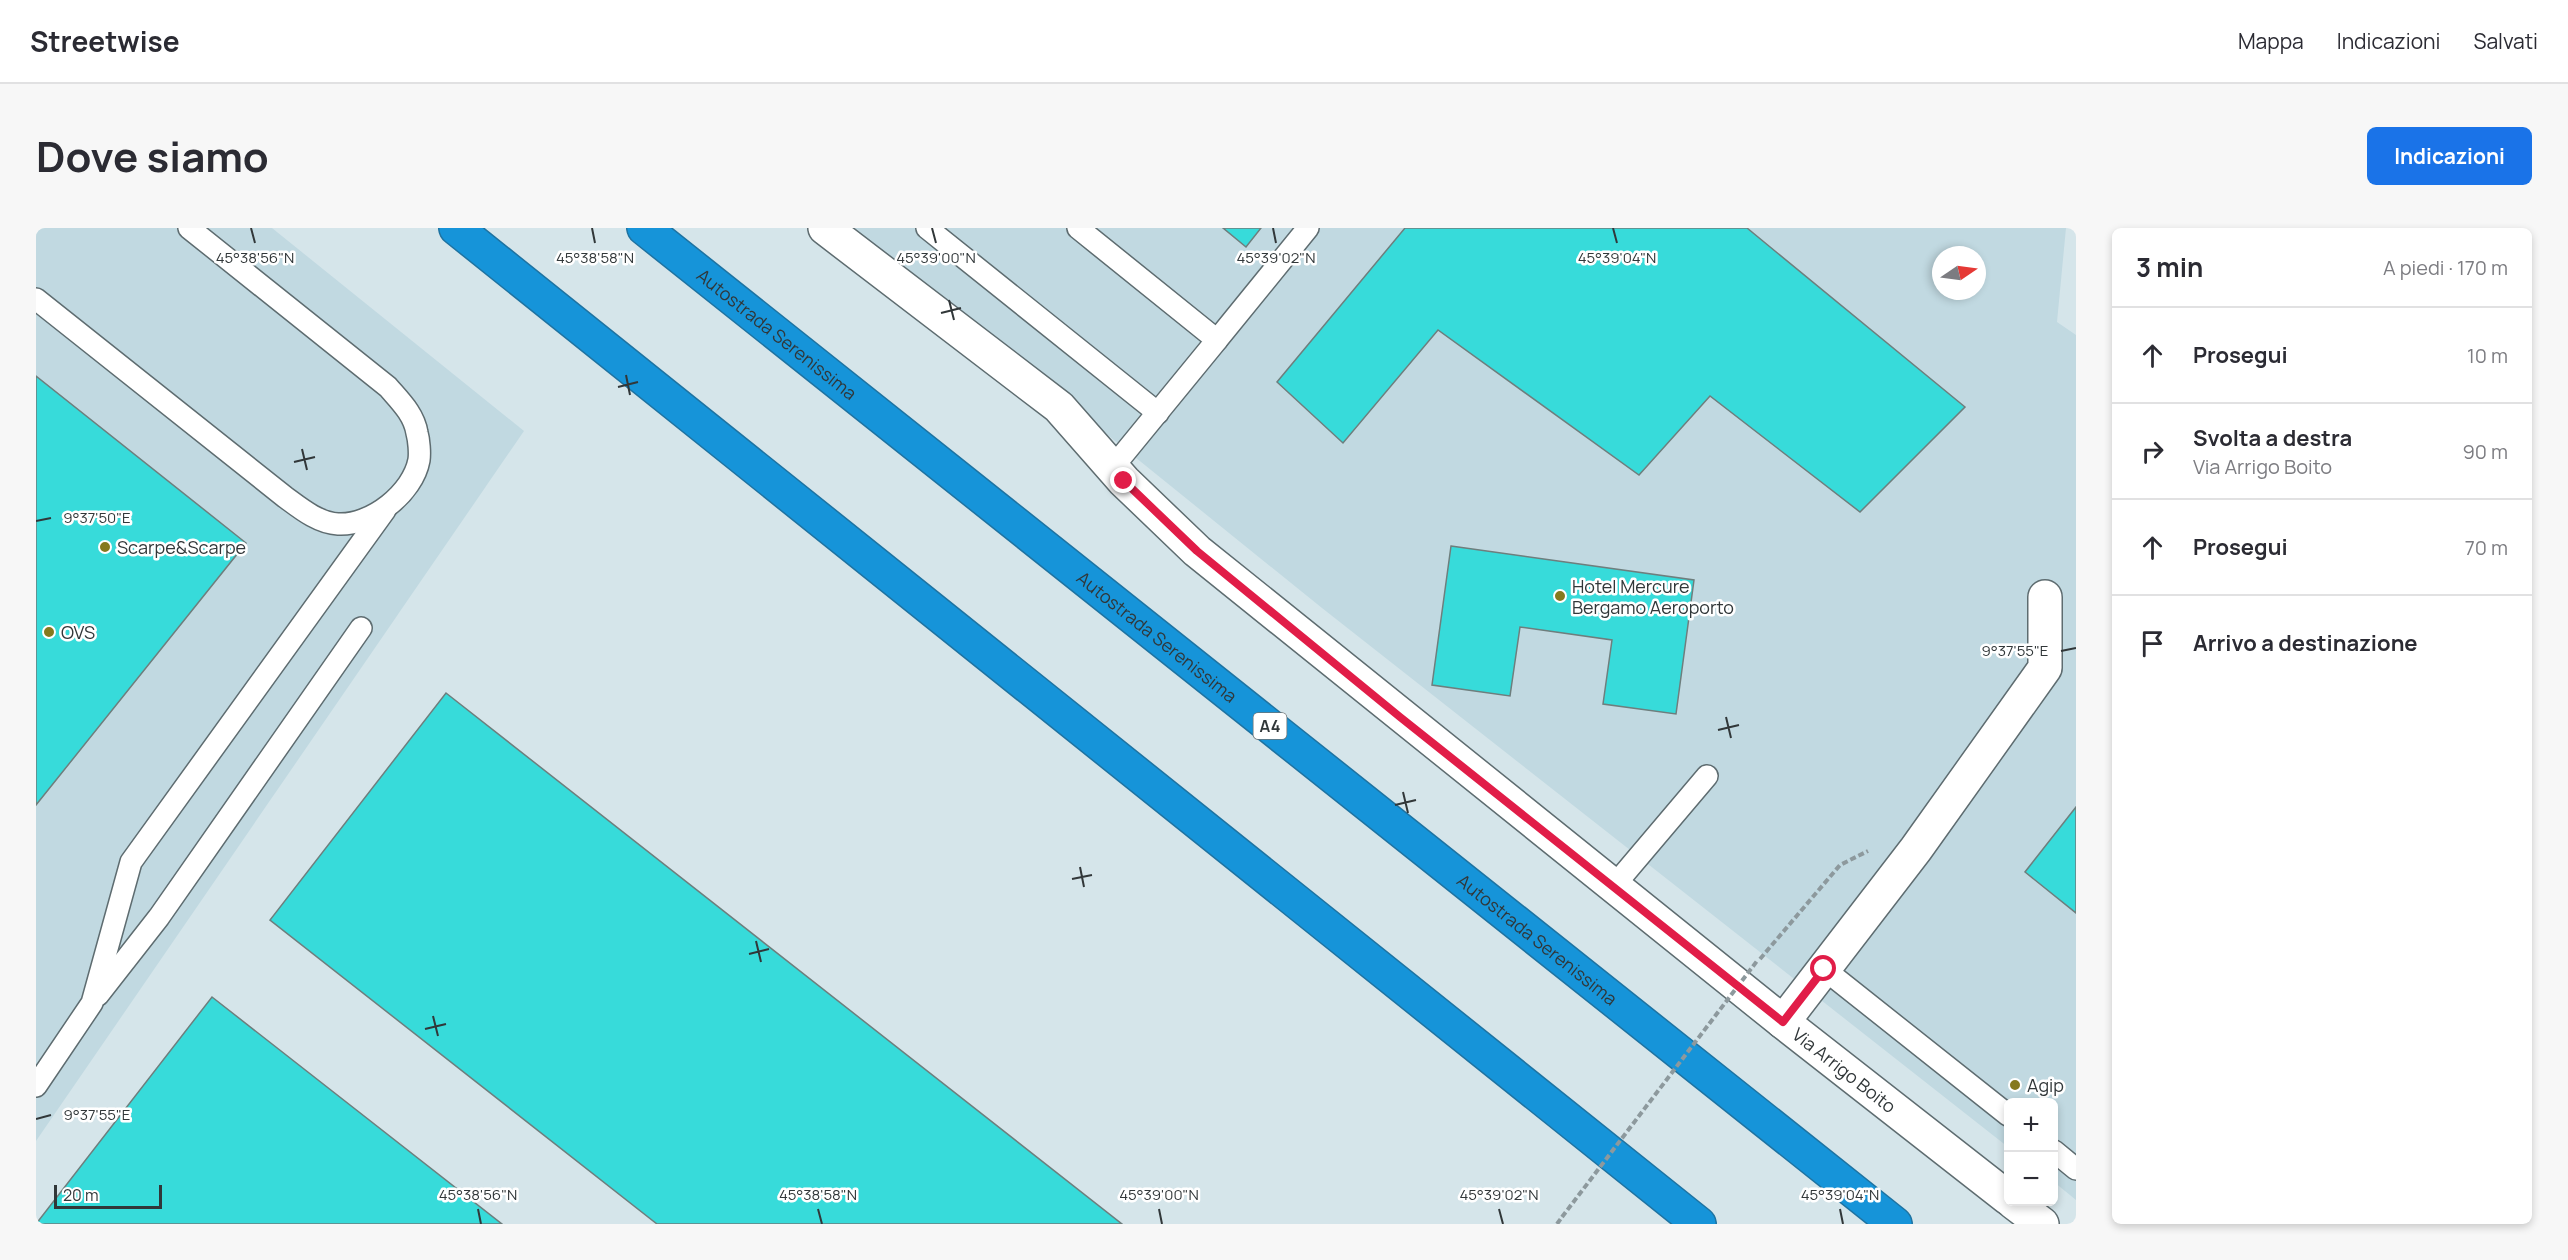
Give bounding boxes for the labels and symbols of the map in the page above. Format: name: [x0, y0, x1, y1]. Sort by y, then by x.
north arrow: [1932, 246, 1986, 300]
text: 45°38'56"N: [216, 247, 294, 268]
text: 45°38'58"N: [556, 247, 634, 268]
text: 45°39'00"N: [896, 247, 976, 268]
text: 45°39'02"N: [1237, 247, 1315, 268]
text: 45°39'04"N: [1578, 247, 1656, 268]
street label: Autostrada Serenissima: [692, 263, 862, 405]
route end: [1110, 467, 1136, 493]
text: 9°37'50"E: [63, 507, 131, 528]
place label: Scarpe&Scarpe: [117, 535, 246, 559]
marker: Scarpe&Scarpe: [98, 540, 112, 554]
street label: Autostrada Serenissima: [1072, 566, 1242, 708]
place label: Hotel Mercure Bergamo Aeroporto: [1572, 574, 1734, 619]
marker: Hotel Mercure Bergamo Aeroporto: [1553, 589, 1567, 603]
place label: OVS: [61, 620, 95, 644]
marker: OVS: [42, 625, 56, 639]
text: 9°37'55"E: [1982, 640, 2048, 661]
road number: A4: [1254, 713, 1286, 739]
street label: Autostrada Serenissima: [1452, 868, 1622, 1010]
route start: [1810, 955, 1836, 981]
street label: Via Arrigo Boito: [1788, 1022, 1901, 1118]
place label: Agip: [2027, 1073, 2064, 1097]
marker: Agip: [2008, 1078, 2022, 1092]
text: 9°37'55"E: [64, 1104, 130, 1125]
scale bar: [54, 1182, 162, 1210]
text: 45°38'56"N: [439, 1184, 517, 1205]
text: 45°38'58"N: [779, 1184, 857, 1205]
text: 45°39'00"N: [1119, 1184, 1199, 1205]
text: 45°39'02"N: [1460, 1184, 1538, 1205]
text: 45°39'04"N: [1801, 1184, 1879, 1205]

